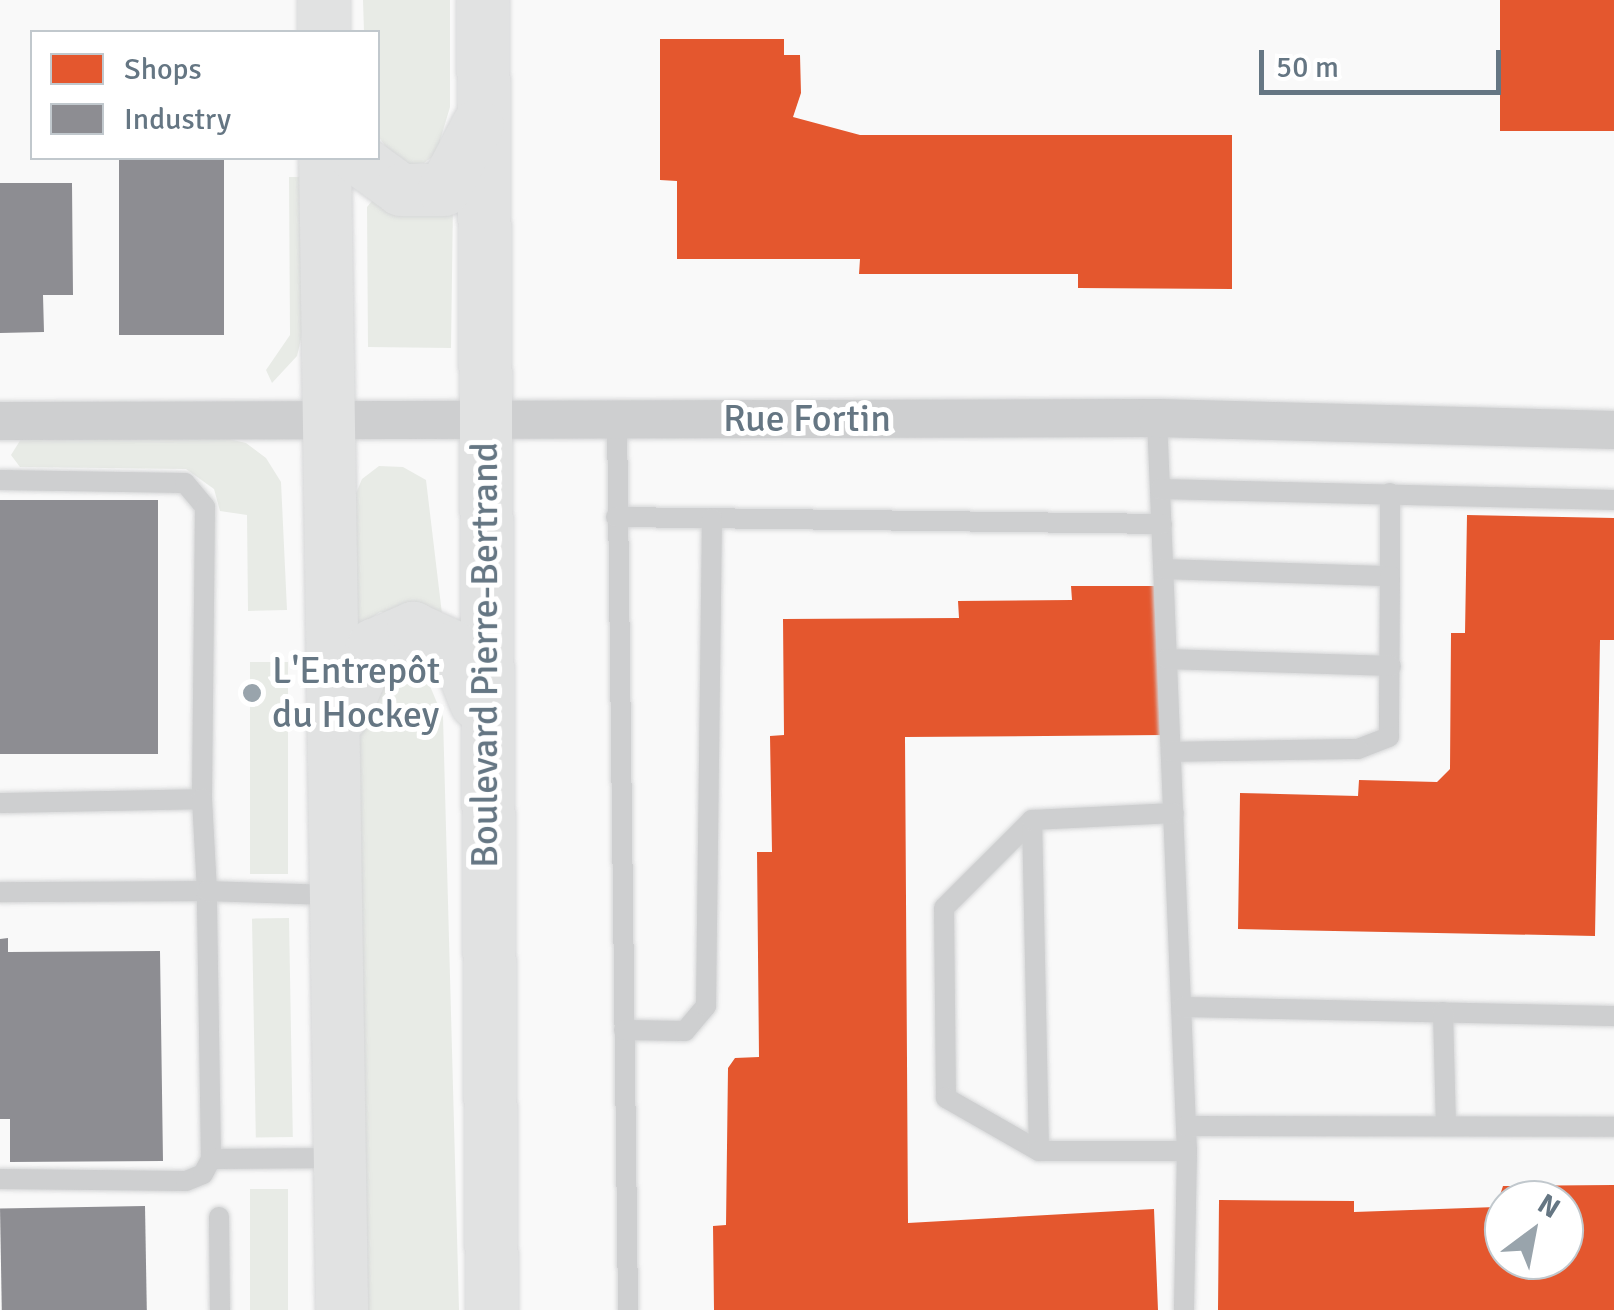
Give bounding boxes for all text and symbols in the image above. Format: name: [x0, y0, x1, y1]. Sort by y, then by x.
legend: [30, 30, 380, 160]
scale bar: [1264, 30, 1506, 92]
text: 50 m: [1276, 49, 1339, 86]
text: Shops: [124, 51, 202, 88]
text: Industry: [124, 101, 231, 138]
street label: Rue Fortin: [723, 396, 891, 442]
street label: Boulevard Pierre-Bertrand: [462, 442, 508, 868]
place label: L'Entrepôt du Hockey: [272, 648, 440, 738]
marker: L'Entrepôt du Hockey: [241, 682, 263, 704]
north arrow: [1484, 1180, 1584, 1280]
text: N: [1532, 1187, 1566, 1226]

